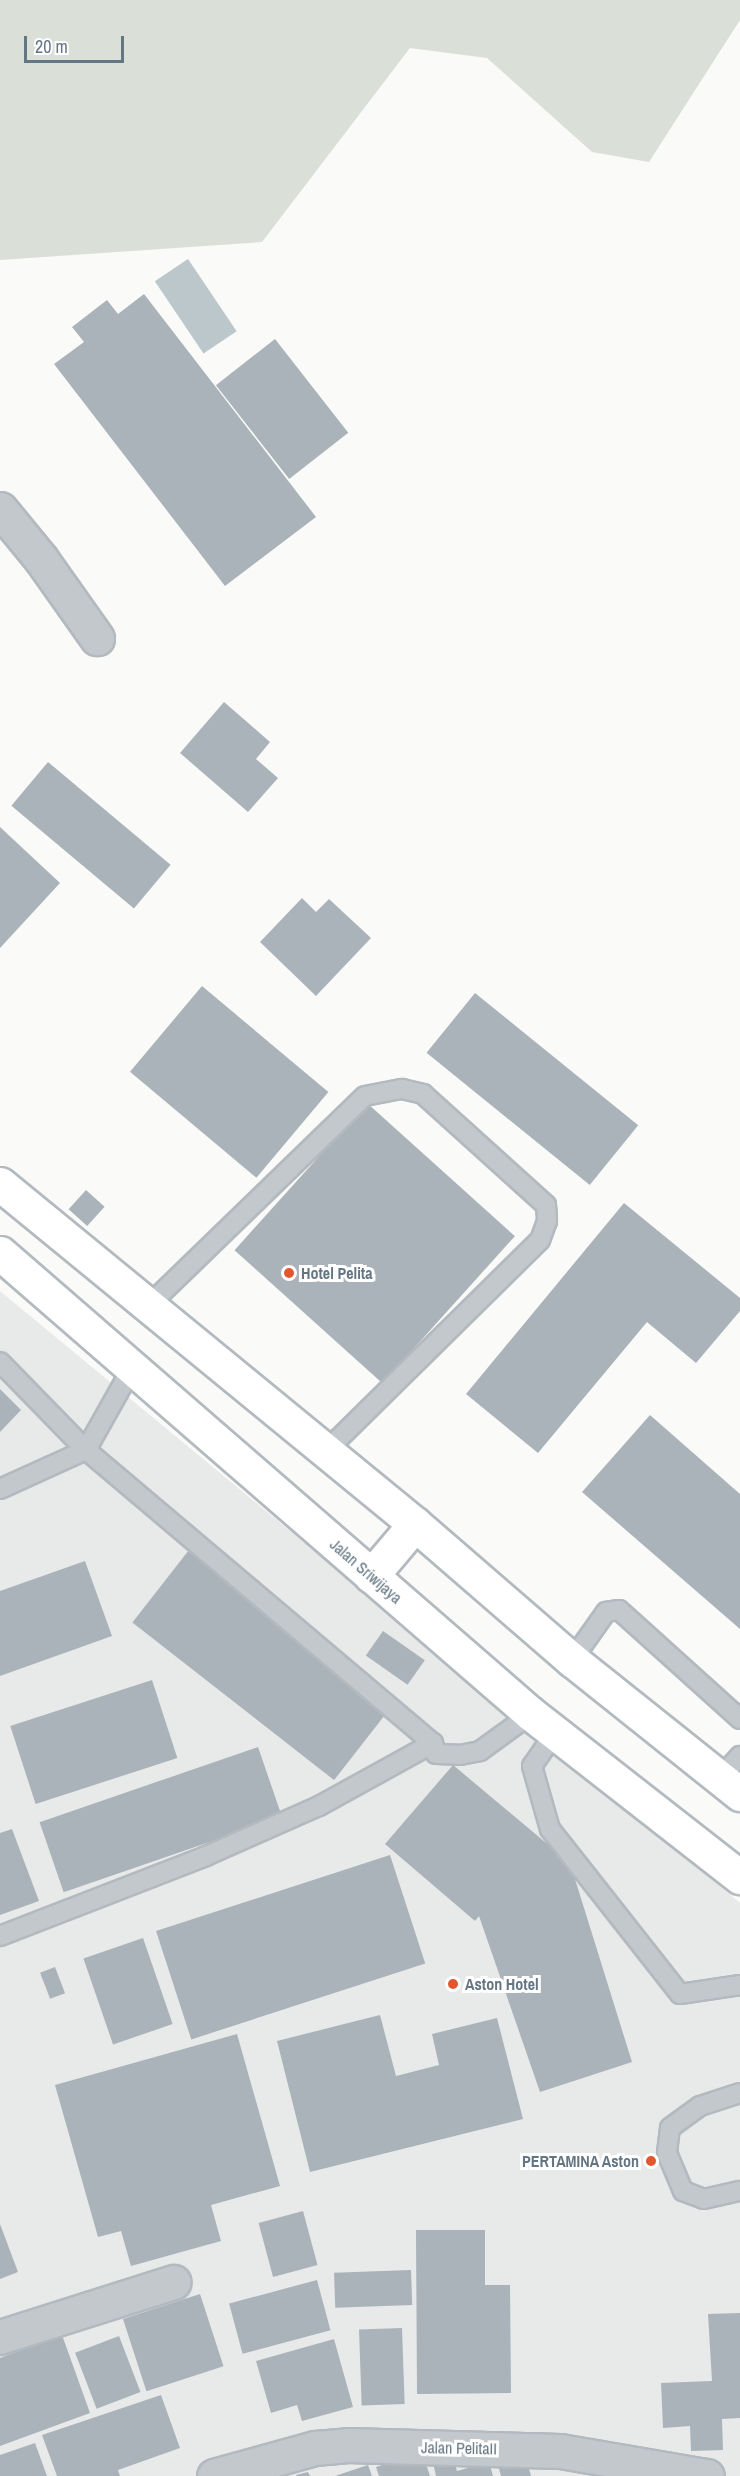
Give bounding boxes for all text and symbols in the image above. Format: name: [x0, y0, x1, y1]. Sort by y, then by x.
scale bar: [27, 24, 128, 62]
text: 20 m: [35, 34, 68, 59]
place label: Hotel Pelita: [301, 1263, 372, 1283]
marker: Hotel Pelita: [282, 1266, 296, 1280]
street label: Jalan Sriwijaya: [326, 1535, 406, 1607]
place label: Aston Hotel: [465, 1974, 539, 1994]
marker: Aston Hotel: [446, 1977, 460, 1991]
place label: PERTAMINA Aston: [521, 2151, 639, 2171]
marker: PERTAMINA Aston: [644, 2154, 658, 2168]
street label: Jalan PelitaII: [421, 2438, 497, 2458]

